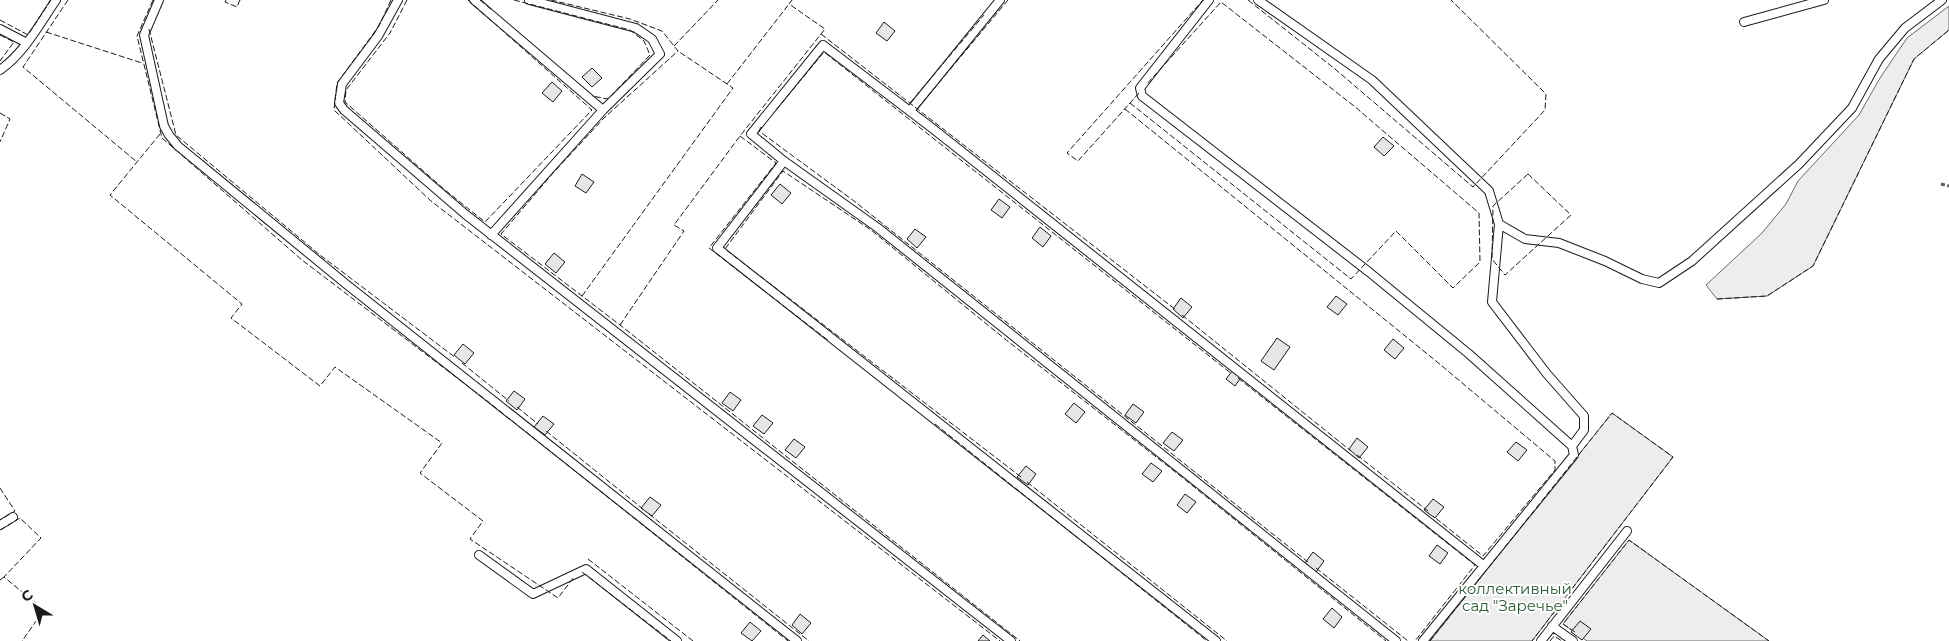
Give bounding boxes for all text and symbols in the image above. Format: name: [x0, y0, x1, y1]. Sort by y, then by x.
park label: коллективный сад "Заречье": [1458, 579, 1572, 615]
north arrow: [10, 581, 60, 631]
text: С: [17, 586, 37, 606]

